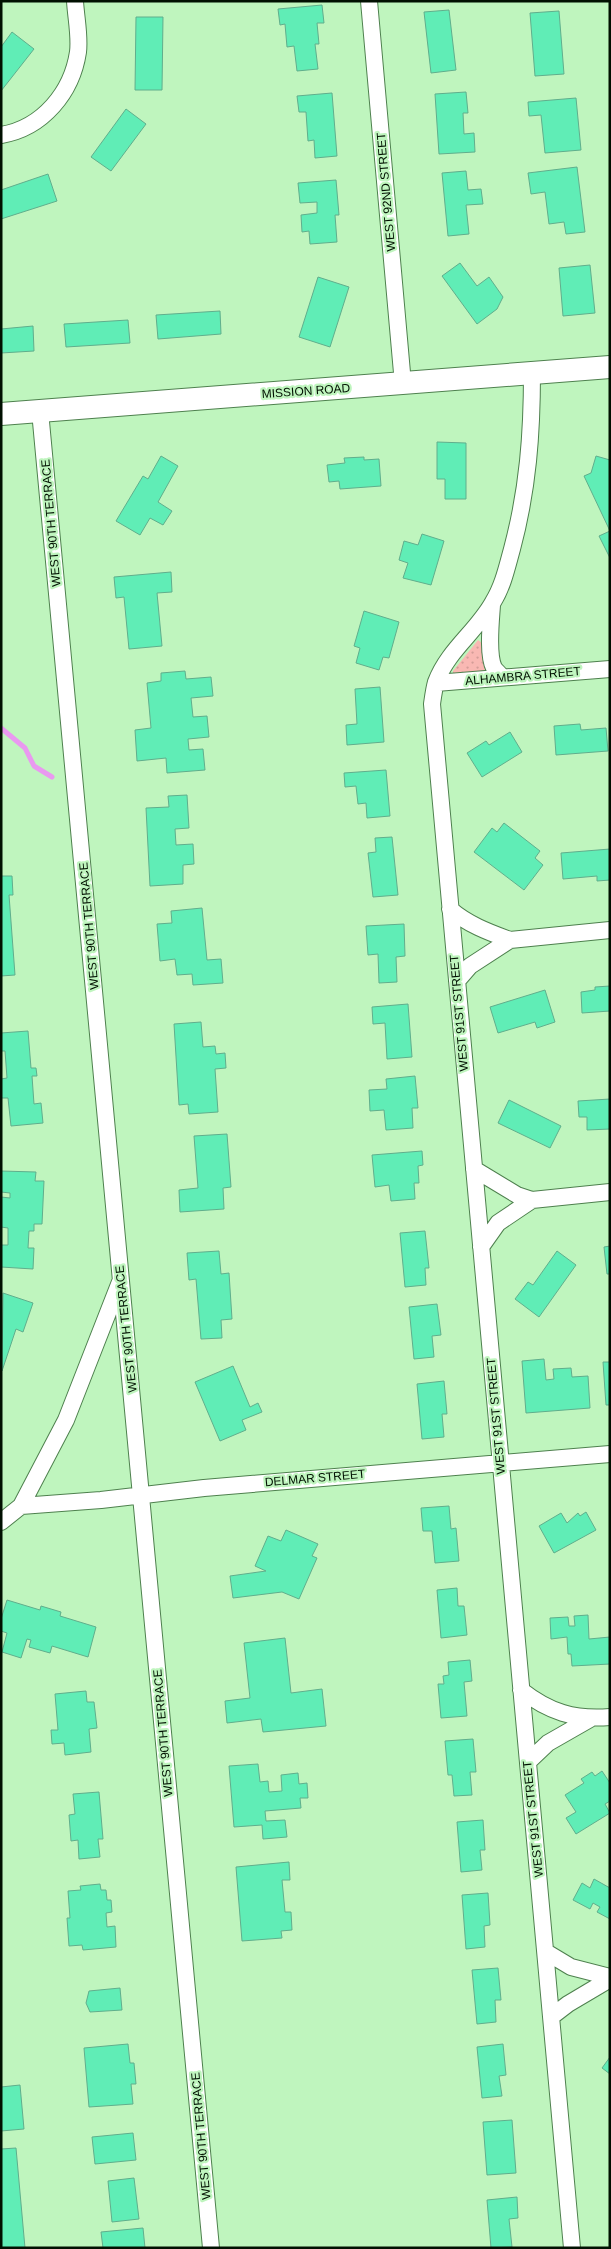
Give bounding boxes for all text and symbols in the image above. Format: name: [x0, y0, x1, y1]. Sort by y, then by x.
street label: WEST 92ND STREET: [374, 131, 398, 252]
street label: MISSION ROAD: [261, 381, 351, 401]
street label: WEST 90TH TERRACE: [38, 459, 64, 587]
street label: ALHAMBRA STREET: [465, 664, 582, 688]
street label: WEST 90TH TERRACE: [76, 862, 102, 990]
street label: WEST 91ST STREET: [447, 953, 471, 1072]
street label: WEST 90TH TERRACE: [112, 1265, 140, 1393]
street label: WEST 91ST STREET: [484, 1356, 508, 1475]
street label: DELMAR STREET: [264, 1467, 366, 1489]
street label: WEST 90TH TERRACE: [150, 1669, 176, 1797]
street label: WEST 91ST STREET: [520, 1759, 546, 1878]
street label: WEST 90TH TERRACE: [188, 2072, 214, 2200]

